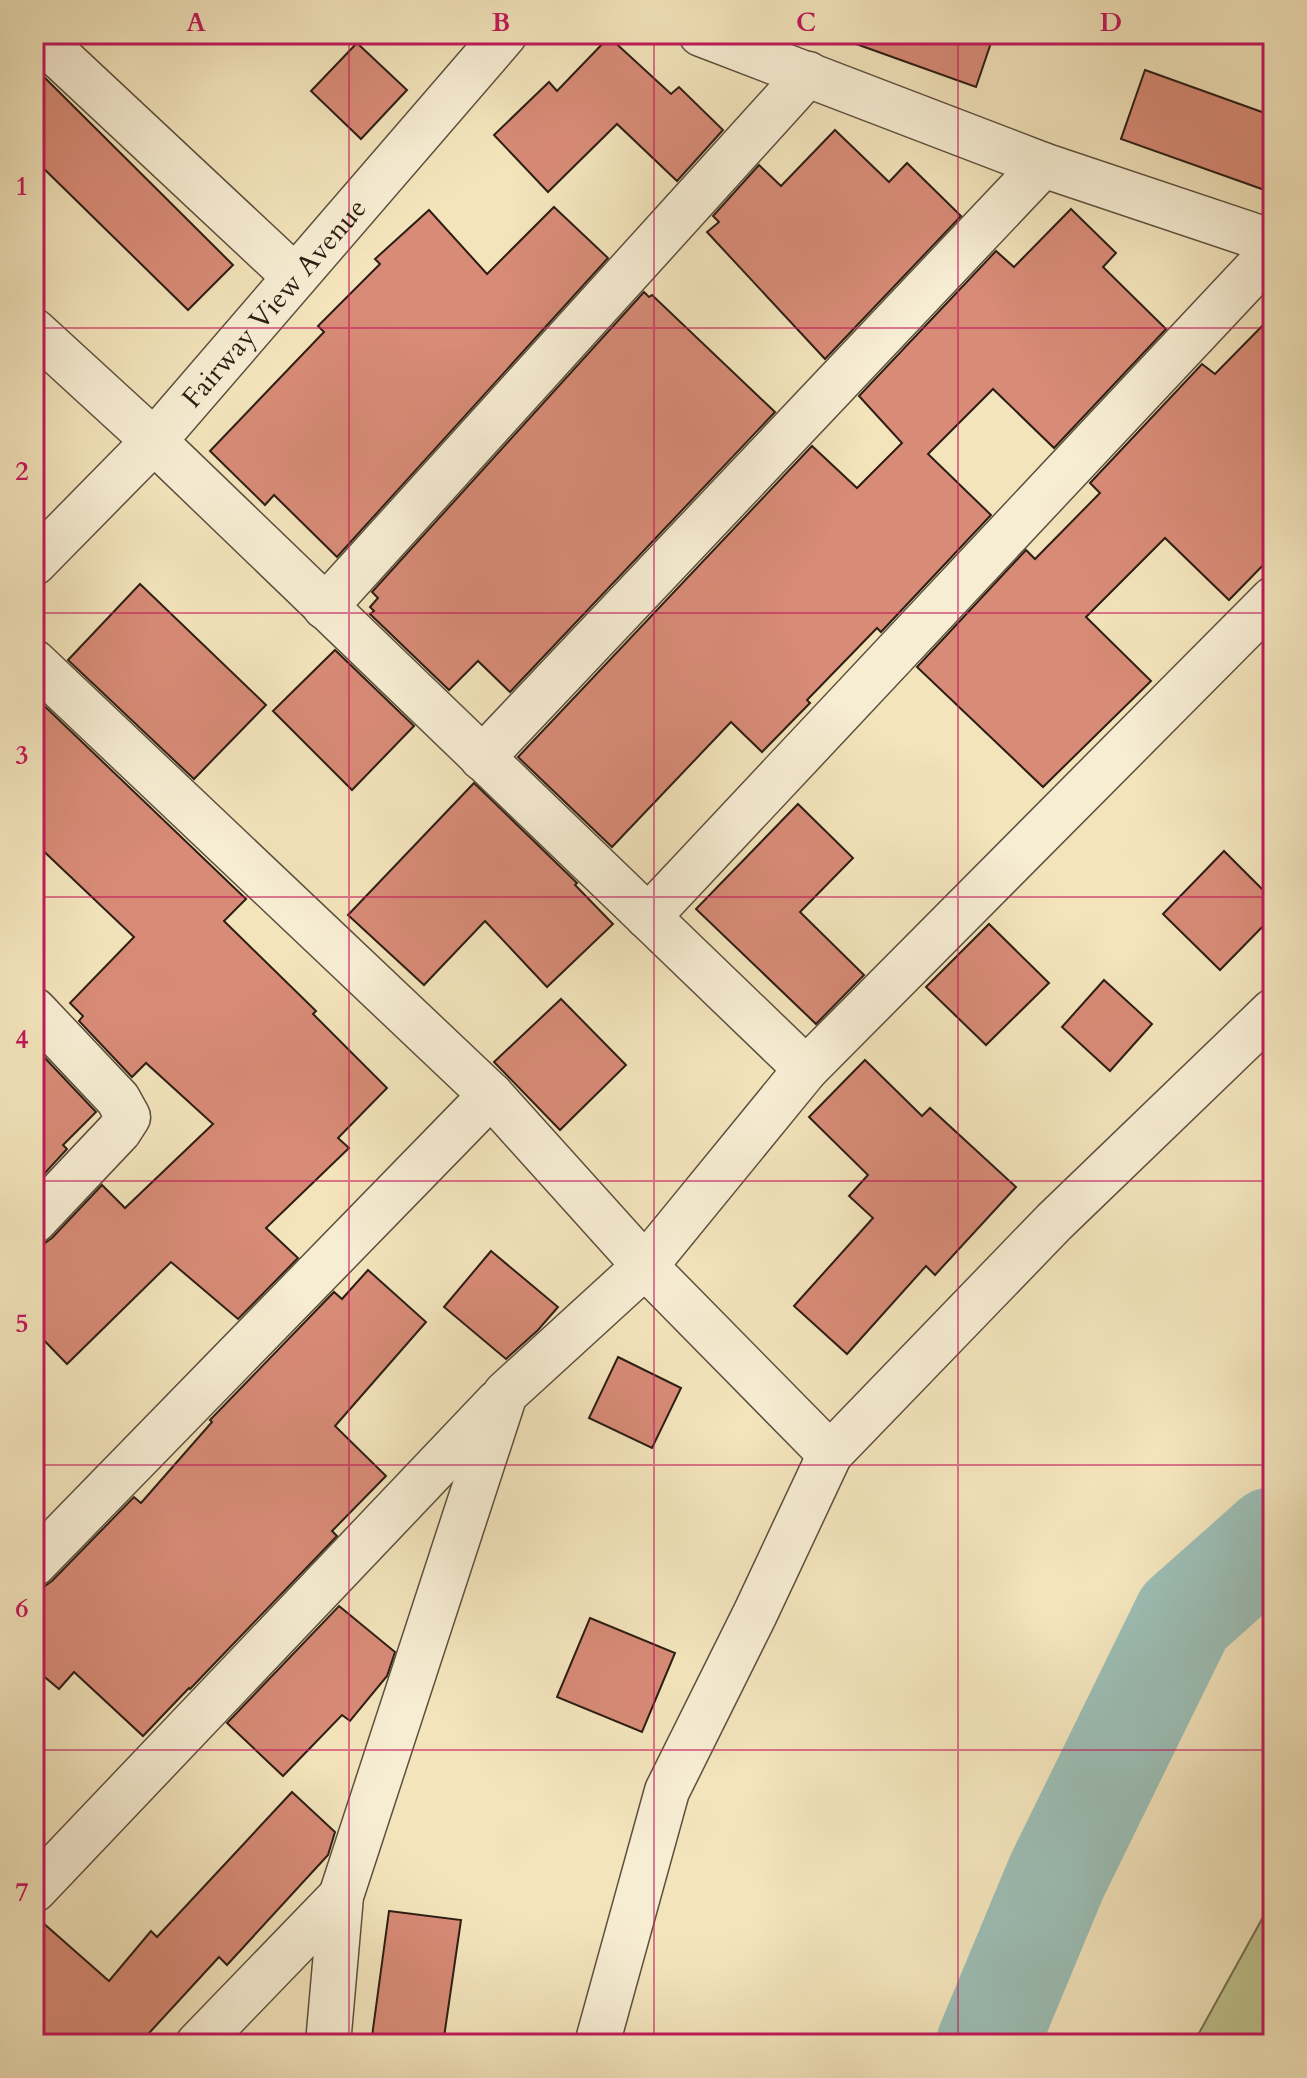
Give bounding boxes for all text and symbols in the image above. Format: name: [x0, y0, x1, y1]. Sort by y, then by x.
text: A: [186, 5, 206, 40]
text: B: [492, 5, 510, 40]
text: C: [796, 5, 816, 40]
text: D: [1100, 5, 1122, 40]
text: 1: [15, 169, 29, 204]
street label: Fairway View Avenue: [173, 190, 375, 416]
text: 2: [15, 454, 29, 489]
text: 3: [15, 738, 29, 773]
text: 4: [15, 1022, 29, 1057]
text: 5: [15, 1306, 29, 1341]
text: 6: [15, 1591, 29, 1626]
text: 7: [15, 1875, 29, 1910]

